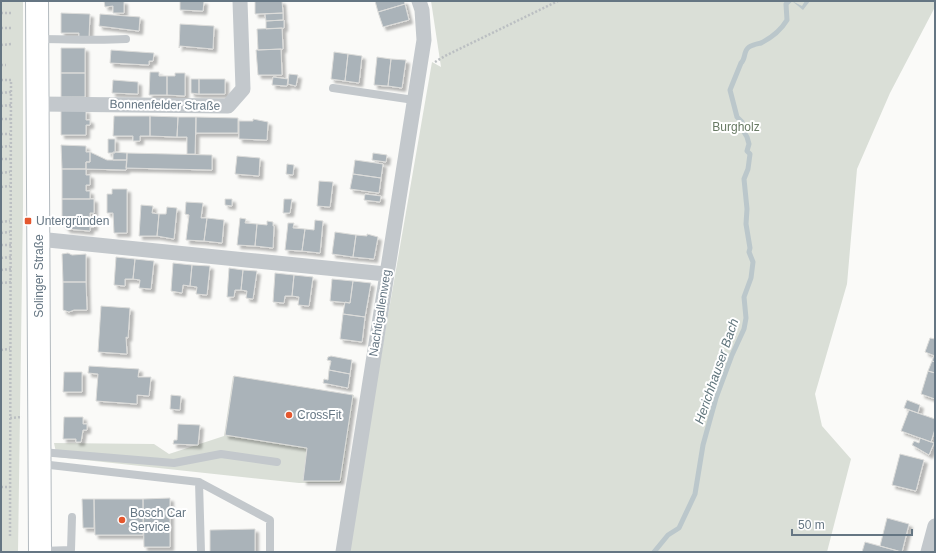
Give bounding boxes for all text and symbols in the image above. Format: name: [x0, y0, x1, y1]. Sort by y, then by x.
street label: Bonnenfelder Straße: [110, 97, 221, 113]
park label: Burgholz: [712, 120, 760, 134]
place label: Untergründen: [36, 214, 109, 228]
marker: Untergründen: [23, 216, 33, 226]
street label: Solinger Straße: [32, 234, 46, 318]
street label: Nachtigallenweg: [366, 268, 394, 358]
water label: Herichhauser Bach: [691, 316, 742, 426]
place label: CrossFit: [297, 408, 342, 422]
marker: CrossFit: [284, 410, 294, 420]
place label: Bosch Car Service: [130, 506, 186, 534]
scale bar: [792, 511, 912, 537]
marker: Bosch Car Service: [117, 515, 127, 525]
text: 50 m: [798, 518, 825, 532]

